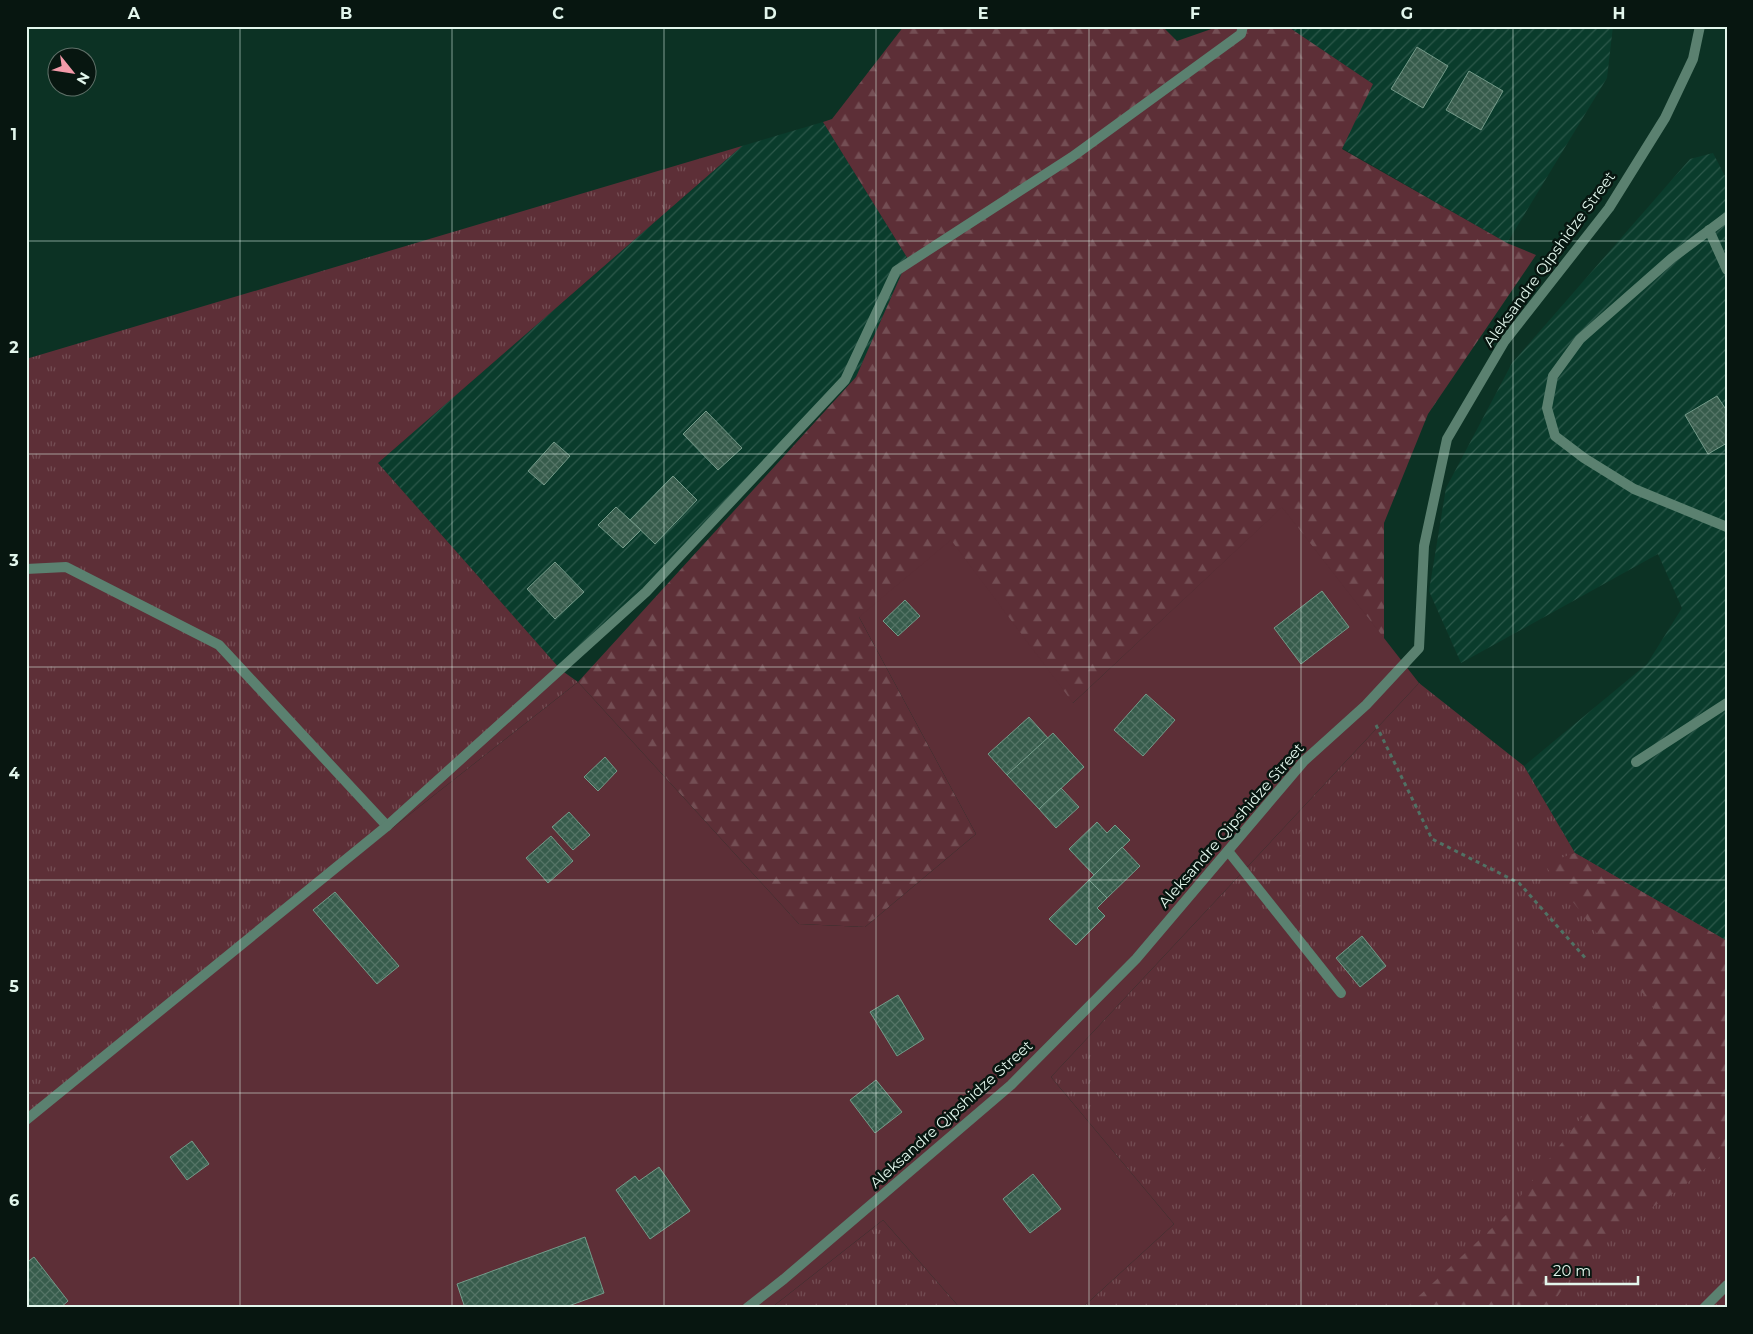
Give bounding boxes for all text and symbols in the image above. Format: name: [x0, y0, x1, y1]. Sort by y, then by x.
text: A: [127, 4, 141, 23]
text: B: [340, 4, 352, 23]
text: C: [552, 4, 564, 23]
text: D: [763, 4, 777, 23]
text: E: [978, 4, 988, 23]
text: F: [1190, 4, 1200, 23]
text: G: [1401, 4, 1413, 23]
text: H: [1613, 4, 1625, 23]
north arrow: [48, 48, 98, 98]
text: N: [73, 69, 94, 88]
text: 1: [11, 125, 17, 144]
street label: Aleksandre Qipshidze Street: [1479, 168, 1619, 350]
text: 2: [9, 338, 19, 357]
text: 3: [8, 551, 19, 570]
street label: Aleksandre Qipshidze Street: [1154, 739, 1308, 911]
text: 4: [8, 764, 20, 783]
text: 5: [9, 977, 19, 996]
street label: Aleksandre Qipshidze Street: [866, 1036, 1036, 1192]
text: 6: [9, 1191, 19, 1210]
scale bar: [1546, 1254, 1638, 1286]
text: 20 m: [1553, 1261, 1591, 1280]

